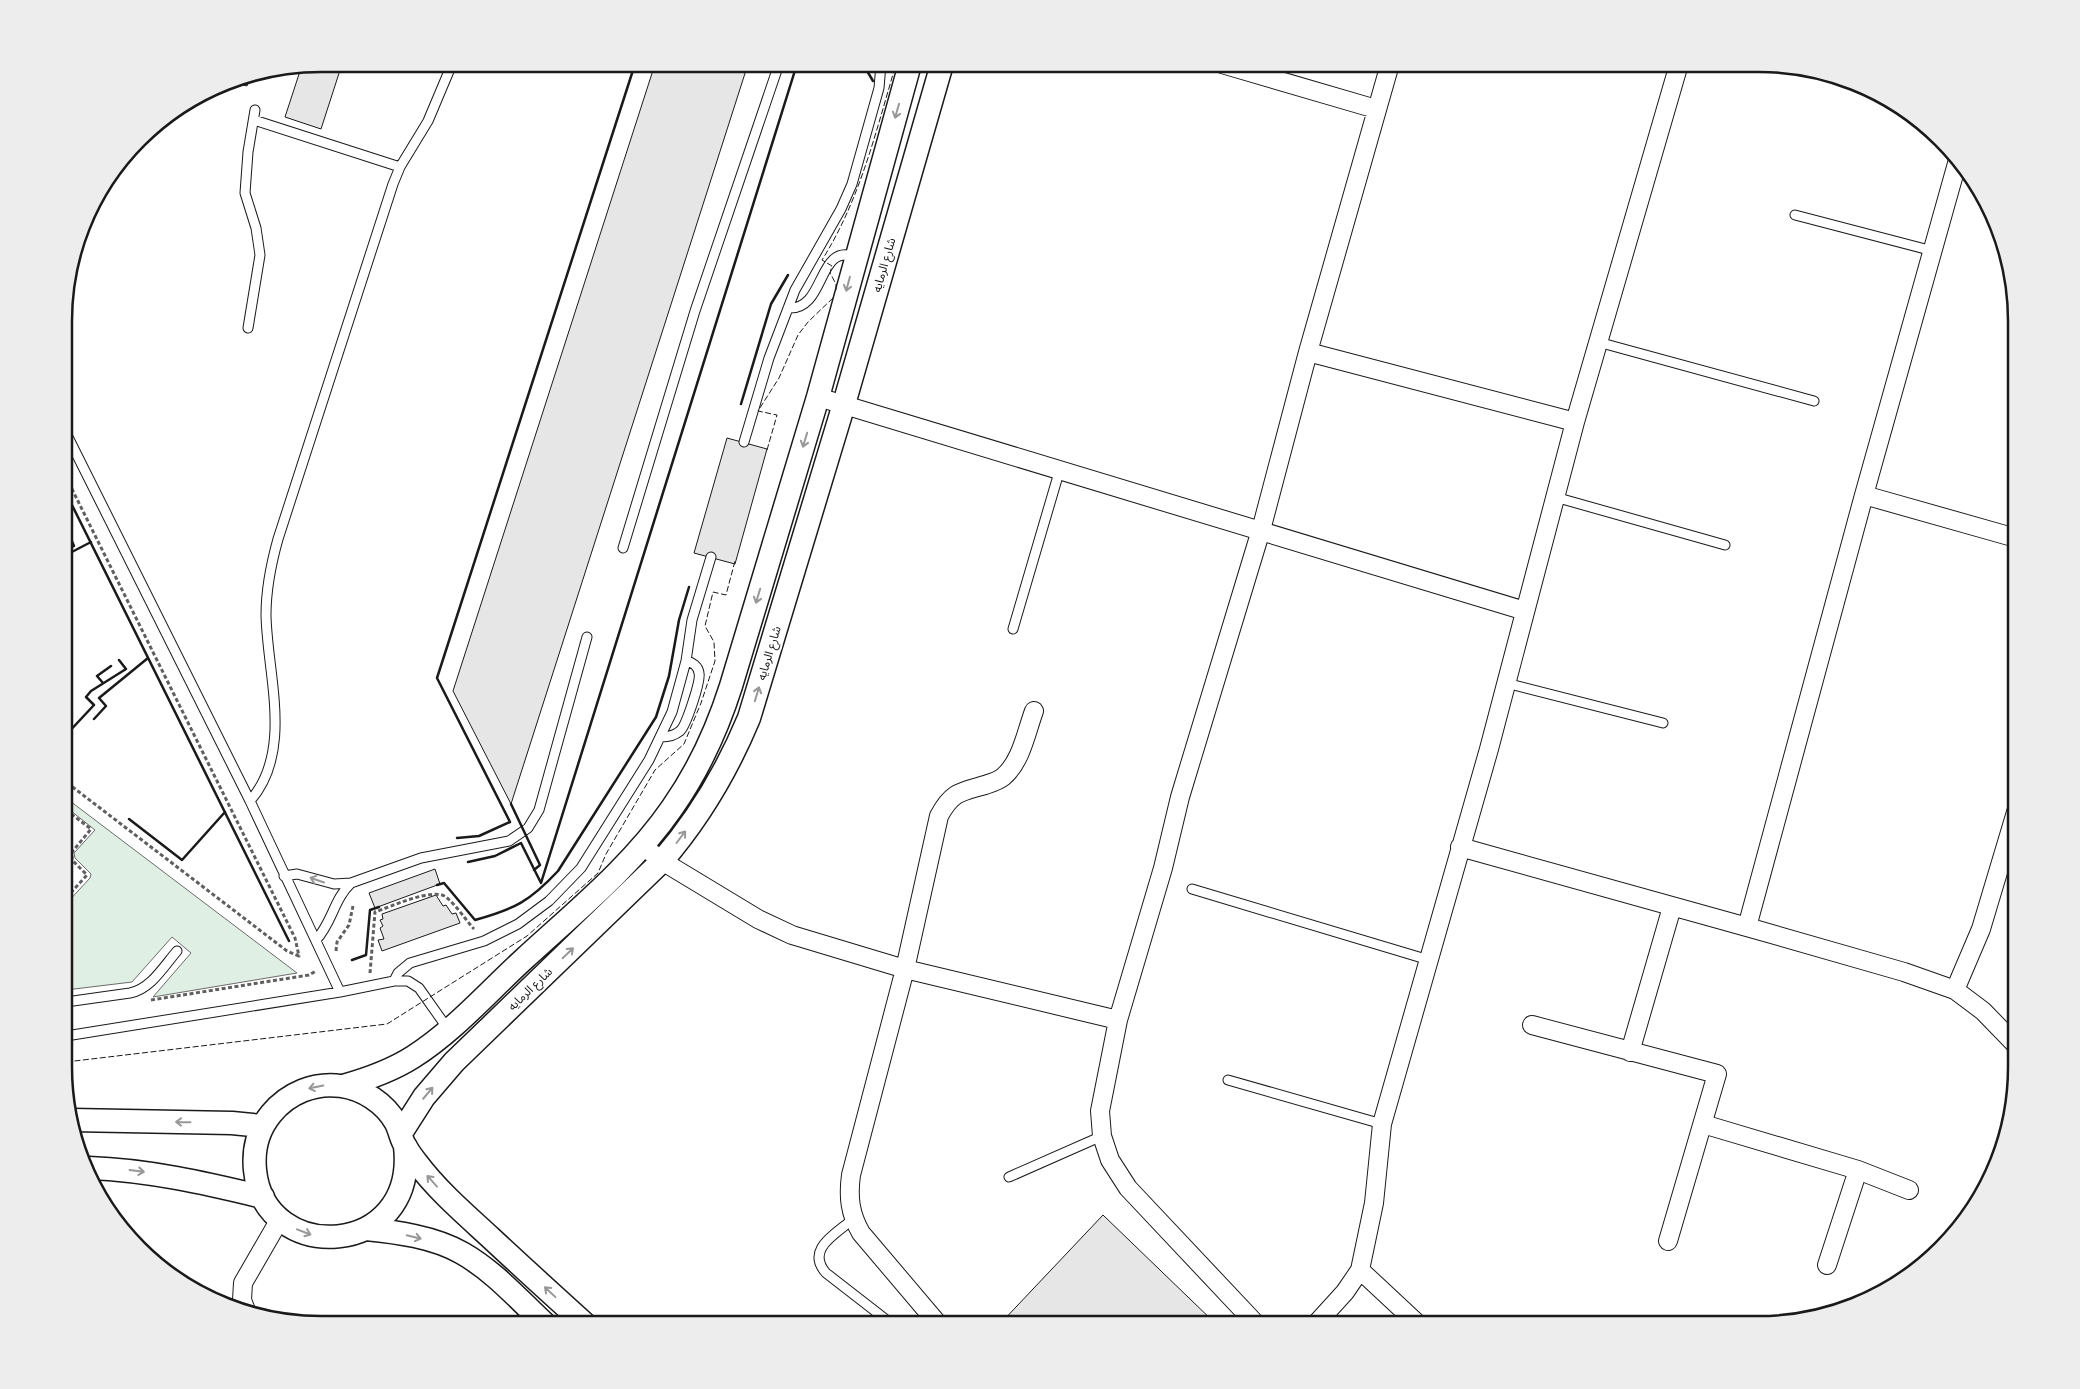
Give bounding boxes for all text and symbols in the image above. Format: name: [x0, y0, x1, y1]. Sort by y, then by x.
one-way arrow: [892, 102, 902, 118]
street label: شارع الرمايه: [869, 236, 900, 294]
one-way arrow: [843, 275, 852, 291]
one-way arrow: [799, 432, 809, 448]
one-way arrow: [752, 588, 762, 604]
street label: شارع الرمايه: [753, 624, 786, 682]
one-way arrow: [752, 687, 762, 703]
one-way arrow: [676, 831, 687, 844]
one-way arrow: [309, 875, 325, 885]
one-way arrow: [562, 947, 574, 959]
street label: شارع الرمايه: [504, 964, 556, 1015]
one-way arrow: [308, 1083, 324, 1092]
one-way arrow: [423, 1086, 434, 1099]
one-way arrow: [175, 1117, 192, 1127]
one-way arrow: [129, 1167, 145, 1177]
one-way arrow: [426, 1174, 437, 1187]
one-way arrow: [295, 1228, 311, 1237]
one-way arrow: [405, 1232, 421, 1242]
one-way arrow: [543, 1286, 556, 1298]

